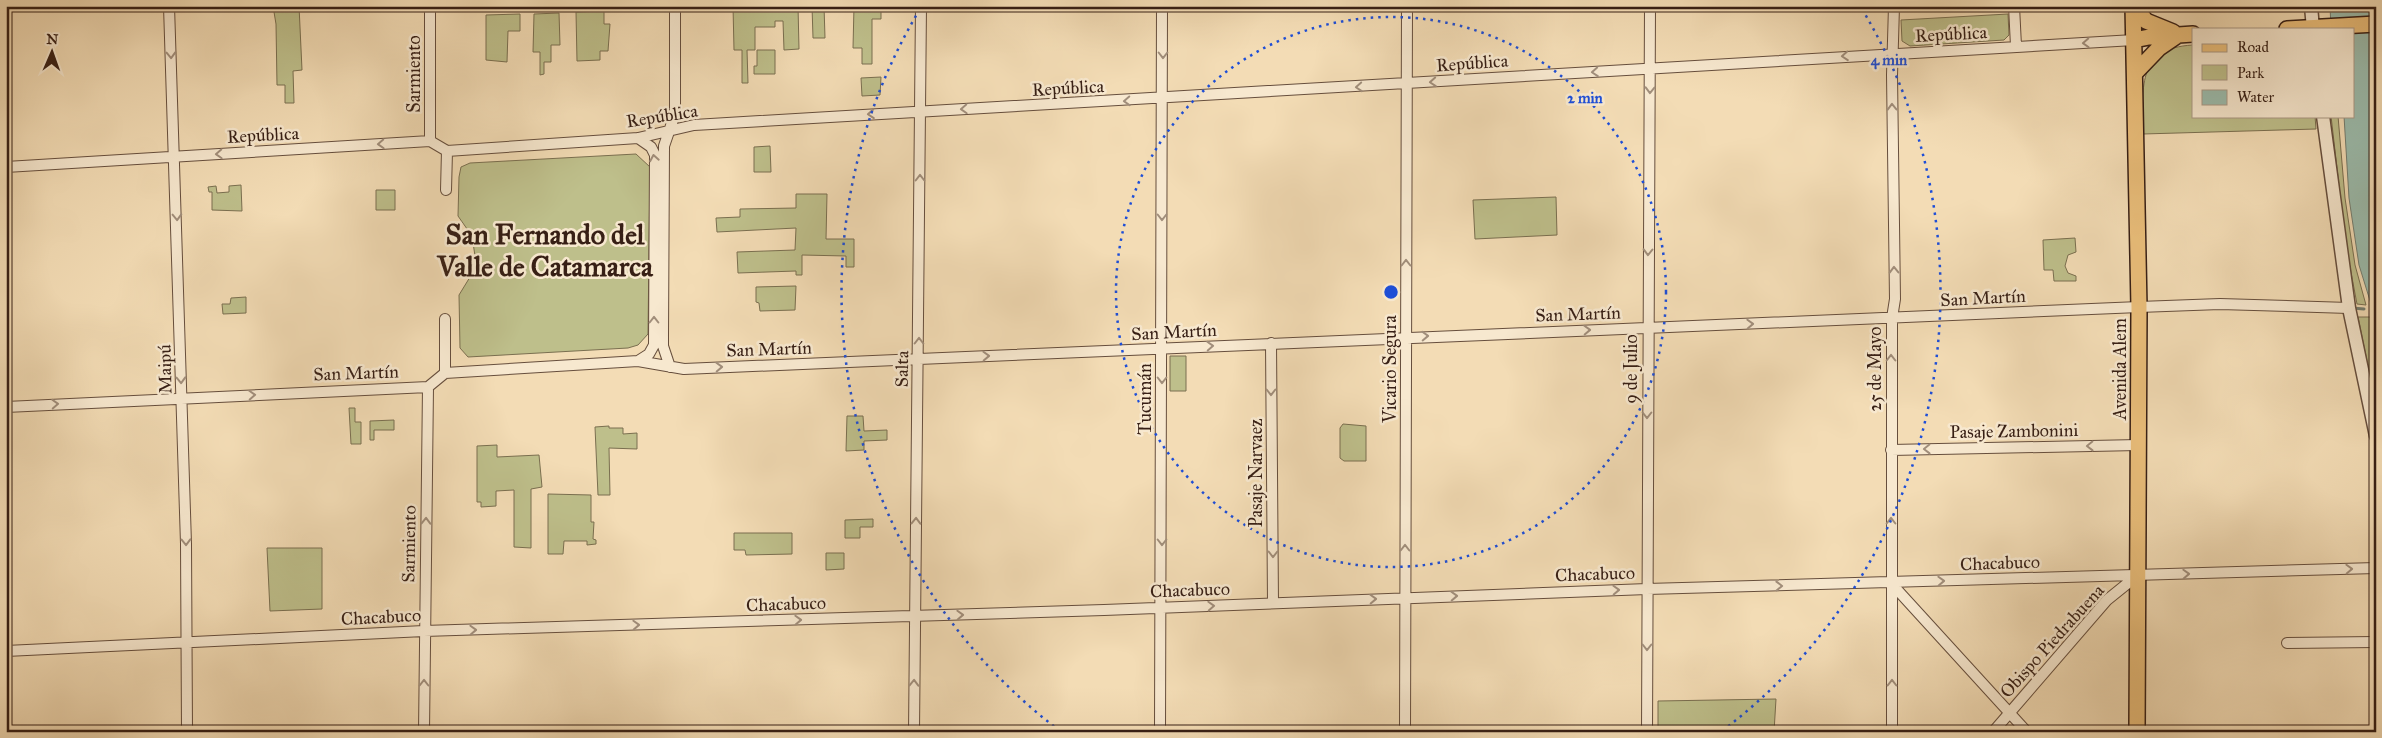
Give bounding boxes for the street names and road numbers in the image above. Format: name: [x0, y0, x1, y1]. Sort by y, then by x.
street label: República: [1914, 21, 1988, 47]
street label: Sarmiento: [403, 35, 425, 113]
street label: República: [1435, 49, 1509, 76]
street label: República: [1031, 75, 1105, 101]
street label: República: [625, 99, 700, 133]
street label: República: [226, 122, 300, 148]
street label: San Martín: [1940, 285, 2027, 311]
street label: San Martín: [1535, 302, 1621, 326]
street label: Vicario Segura: [1379, 315, 1402, 424]
street label: Avenida Alem: [2109, 318, 2131, 421]
street label: San Martín: [1131, 319, 1218, 345]
street label: 25 de Mayo: [1864, 327, 1886, 411]
street label: 9 de Julio: [1620, 334, 1643, 404]
street label: San Martín: [726, 337, 812, 361]
street label: Maipú: [154, 344, 176, 394]
street label: Salta: [891, 350, 913, 388]
street label: San Martín: [313, 361, 399, 385]
street label: Tucumán: [1134, 363, 1156, 435]
street label: Pasaje Narvaez: [1245, 419, 1267, 527]
street label: Pasaje Zambonini: [1949, 419, 2079, 443]
street label: Sarmiento: [397, 505, 421, 583]
street label: Chacabuco: [1960, 551, 2040, 575]
street label: Chacabuco: [1555, 562, 1635, 586]
street label: Chacabuco: [1150, 578, 1230, 602]
street label: Obispo Piedrabuena: [1995, 579, 2109, 702]
street label: Chacabuco: [746, 592, 826, 616]
street label: Chacabuco: [340, 604, 422, 630]

